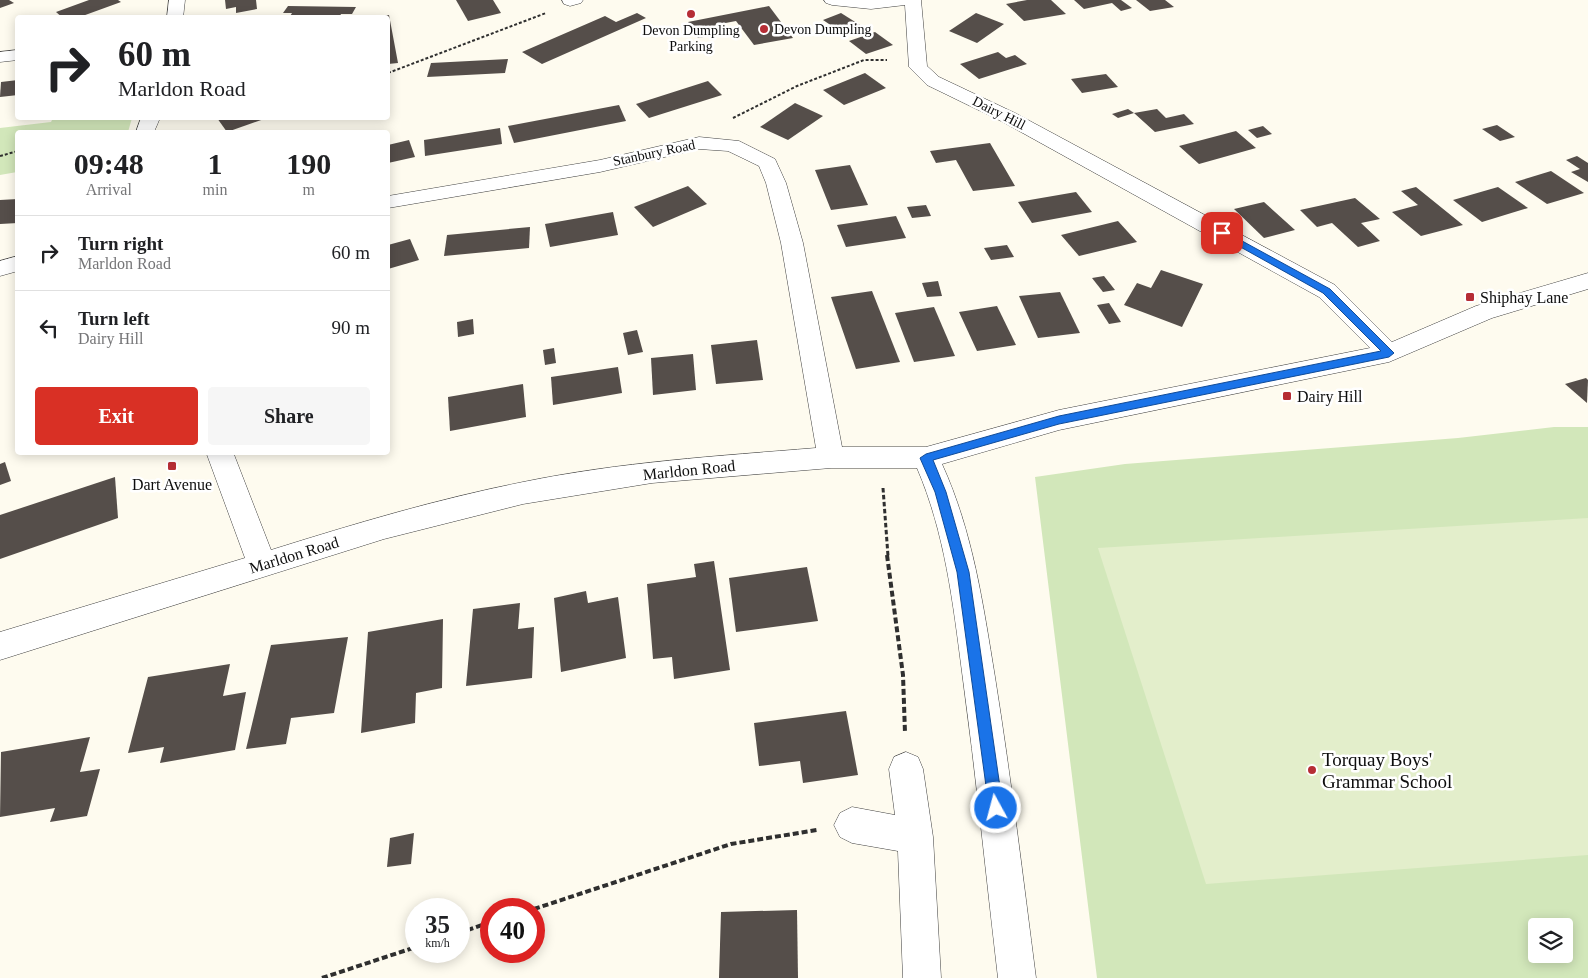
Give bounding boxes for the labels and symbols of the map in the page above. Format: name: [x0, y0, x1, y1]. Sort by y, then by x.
marker: Devon Dumpling Parking: [685, 8, 697, 20]
place label: Devon Dumpling: [774, 22, 872, 37]
place label: Devon Dumpling Parking: [642, 23, 740, 54]
marker: Devon Dumpling: [758, 23, 770, 35]
street label: Dairy Hill: [970, 93, 1028, 133]
street label: Stanbury Road: [612, 137, 696, 169]
pin: [1201, 212, 1243, 254]
place label: Shiphay Lane: [1480, 289, 1568, 307]
marker: Shiphay Lane: [1464, 291, 1476, 303]
place label: Dairy Hill: [1297, 388, 1363, 406]
marker: Dairy Hill: [1281, 390, 1293, 402]
street label: Marldon Road: [642, 457, 736, 483]
marker: Dart Avenue: [166, 460, 178, 472]
place label: Dart Avenue: [132, 476, 212, 493]
street label: Marldon Road: [247, 533, 341, 577]
place label: Torquay Boys' Grammar School: [1322, 749, 1452, 792]
marker: Torquay Boys' Grammar School: [1306, 764, 1318, 776]
position arrow: [969, 781, 1021, 833]
speed limit sign: 40: [480, 898, 545, 963]

